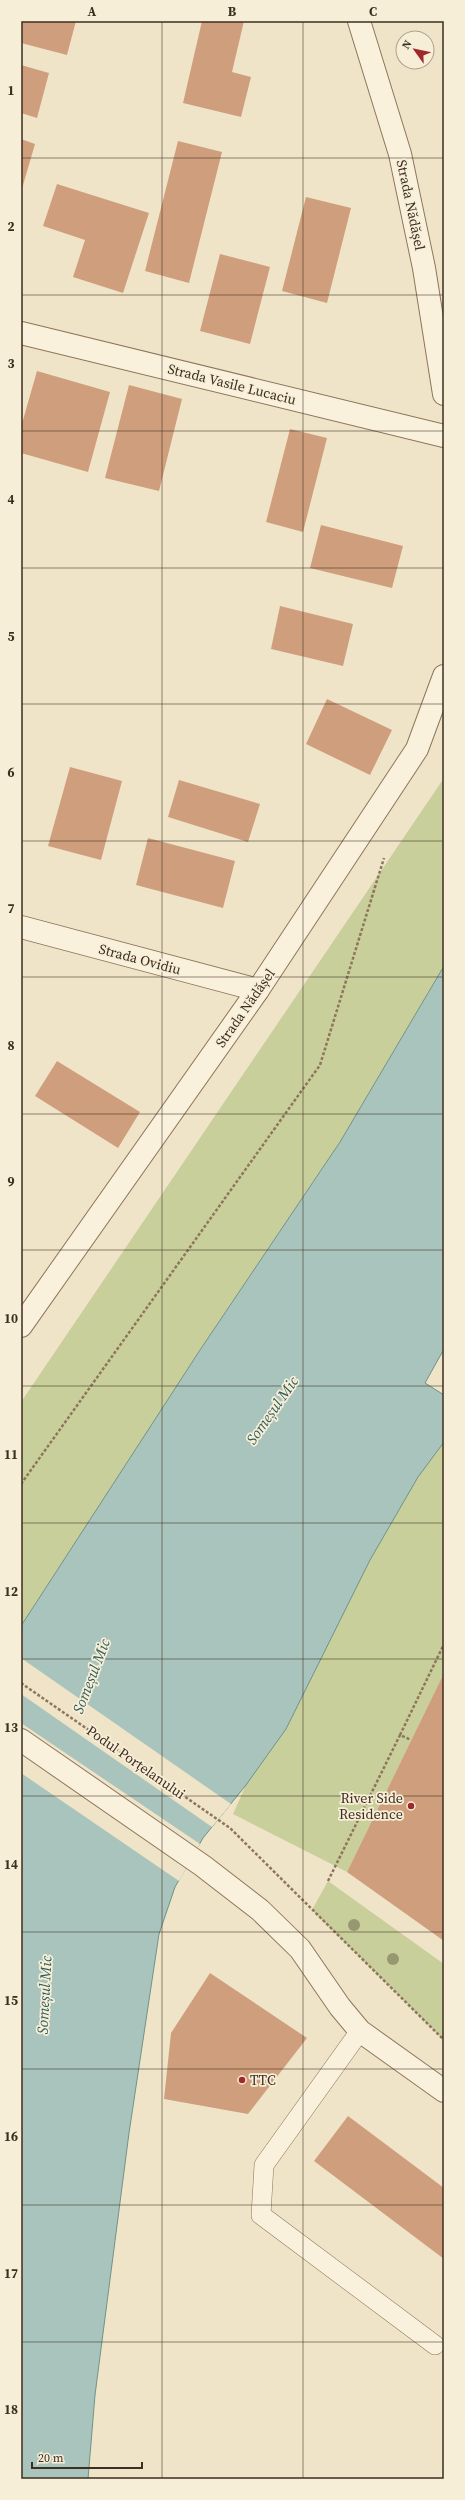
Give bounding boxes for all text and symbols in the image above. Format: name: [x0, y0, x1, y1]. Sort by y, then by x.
text: A: [88, 3, 97, 20]
text: B: [228, 3, 237, 20]
text: C: [369, 3, 377, 20]
north arrow: [395, 30, 435, 70]
text: N: [399, 37, 416, 52]
text: 1: [7, 82, 15, 99]
street label: Strada Nădășel: [392, 158, 430, 252]
text: 2: [7, 218, 15, 235]
text: 3: [7, 355, 15, 372]
street label: Strada Vasile Lucaciu: [166, 358, 298, 410]
text: 4: [7, 491, 15, 508]
text: 5: [7, 628, 15, 645]
text: 6: [7, 764, 15, 781]
text: 7: [7, 900, 15, 917]
street label: Strada Ovidiu: [97, 938, 183, 980]
street label: Strada Nădășel: [210, 965, 280, 1051]
text: 8: [7, 1037, 15, 1054]
text: 9: [7, 1173, 15, 1190]
text: 10: [4, 1310, 18, 1327]
water label: Someșul Mic: [241, 1371, 304, 1448]
text: 11: [4, 1446, 18, 1463]
text: 12: [4, 1583, 18, 1600]
water label: Someșul Mic: [67, 1635, 115, 1717]
text: 13: [4, 1719, 18, 1736]
street label: Podul Porțelanului: [83, 1720, 189, 1804]
place label: River Side Residence: [339, 1788, 403, 1824]
marker: River Side Residence: [406, 1801, 416, 1811]
text: 14: [4, 1856, 18, 1873]
water label: Someșul Mic: [31, 1954, 57, 2035]
text: 15: [4, 1992, 18, 2009]
place label: TTC: [250, 2070, 276, 2090]
marker: TTC: [237, 2075, 247, 2085]
text: 16: [4, 2128, 18, 2145]
text: 17: [4, 2265, 18, 2282]
text: 18: [4, 2401, 18, 2418]
scale bar: [32, 2444, 142, 2470]
text: 20 m: [38, 2450, 64, 2466]

